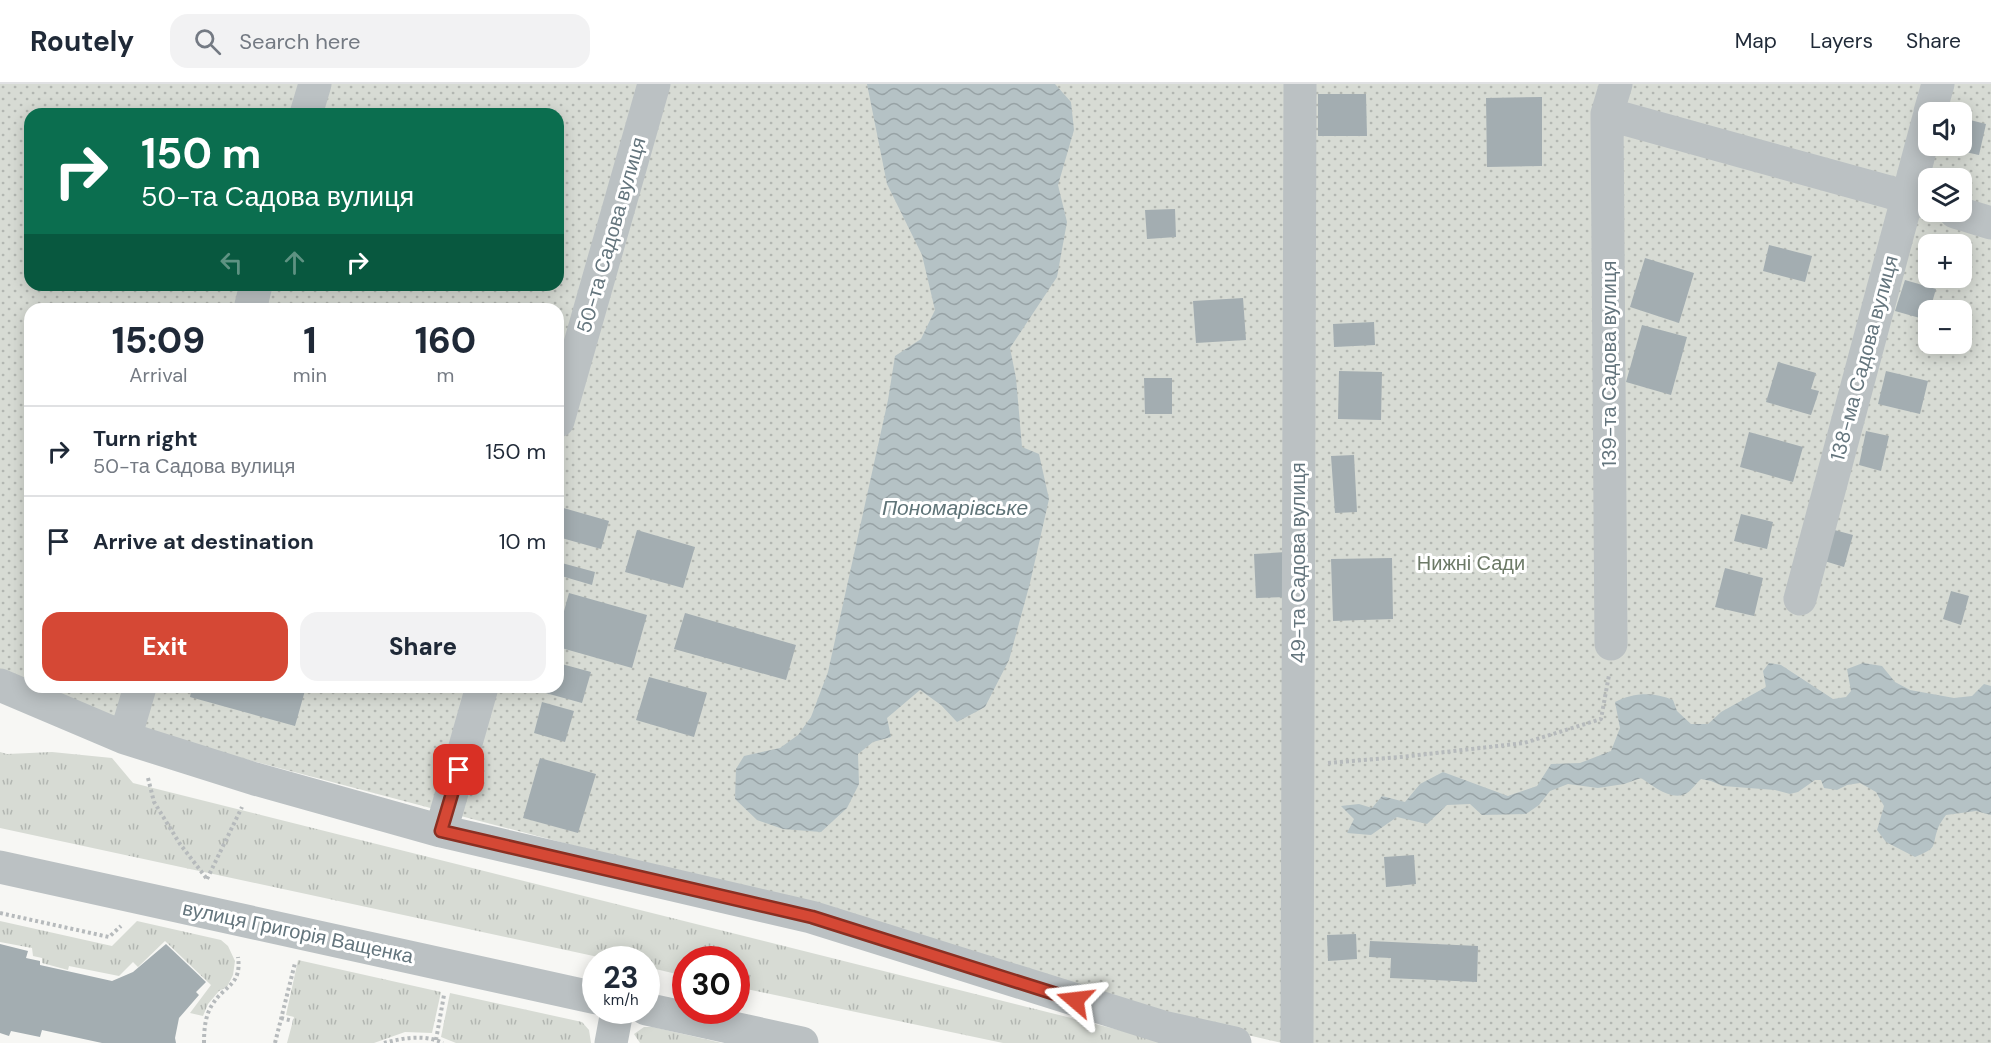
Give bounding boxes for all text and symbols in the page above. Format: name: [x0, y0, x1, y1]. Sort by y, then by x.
search box: [170, 14, 590, 68]
text: Routely: [30, 23, 134, 60]
icon: search: [191, 25, 224, 58]
text: Search here: [239, 27, 361, 56]
text: Map: [1735, 27, 1777, 55]
text: Layers: [1810, 27, 1873, 55]
text: Share: [1906, 27, 1961, 55]
map controls: [1918, 102, 1972, 354]
button: sound: [1918, 102, 1972, 156]
text: 150 m: [141, 126, 261, 181]
icon: right: [42, 132, 120, 210]
street label: 50-та Садова вулиця: [571, 134, 651, 336]
button: layers: [1918, 168, 1972, 222]
text: 50-та Садова вулиця: [141, 179, 414, 214]
button: +: [1918, 234, 1972, 288]
icon: left: [215, 246, 248, 279]
icon: ahead: [278, 246, 311, 279]
icon: right: [341, 246, 374, 279]
street label: 138-ма Садова вулиця: [1824, 252, 1904, 464]
street label: 139-та Садова вулиця: [1596, 261, 1622, 467]
button: −: [1918, 300, 1972, 354]
text: 15:09: [112, 317, 205, 364]
text: 1: [303, 317, 317, 364]
text: 160: [415, 317, 476, 364]
text: Arrival: [129, 362, 188, 388]
text: min: [293, 362, 327, 388]
text: m: [437, 362, 454, 388]
text: Turn right: [93, 424, 198, 453]
icon: right: [42, 435, 75, 468]
text: 150 m: [485, 437, 546, 466]
text: 50-та Садова вулиця: [93, 453, 295, 479]
street label: 49-та Садова вулиця: [1285, 462, 1311, 664]
water label: Пономарівське: [882, 494, 1028, 522]
icon: arrive: [42, 525, 75, 558]
text: Arrive at destination: [93, 527, 314, 556]
text: 10 m: [499, 527, 546, 556]
park label: Нижні Сади: [1417, 550, 1525, 576]
button: Exit: [42, 612, 288, 681]
button: Share: [300, 612, 546, 681]
pin: [433, 744, 484, 795]
icon: arrive: [442, 753, 475, 786]
street label: вулиця Григорія Ващенка: [180, 895, 417, 969]
speed limit sign: 30: [672, 946, 750, 1024]
text: 23: [603, 958, 639, 997]
position arrow: [1043, 968, 1107, 1032]
text: km/h: [603, 990, 639, 1010]

